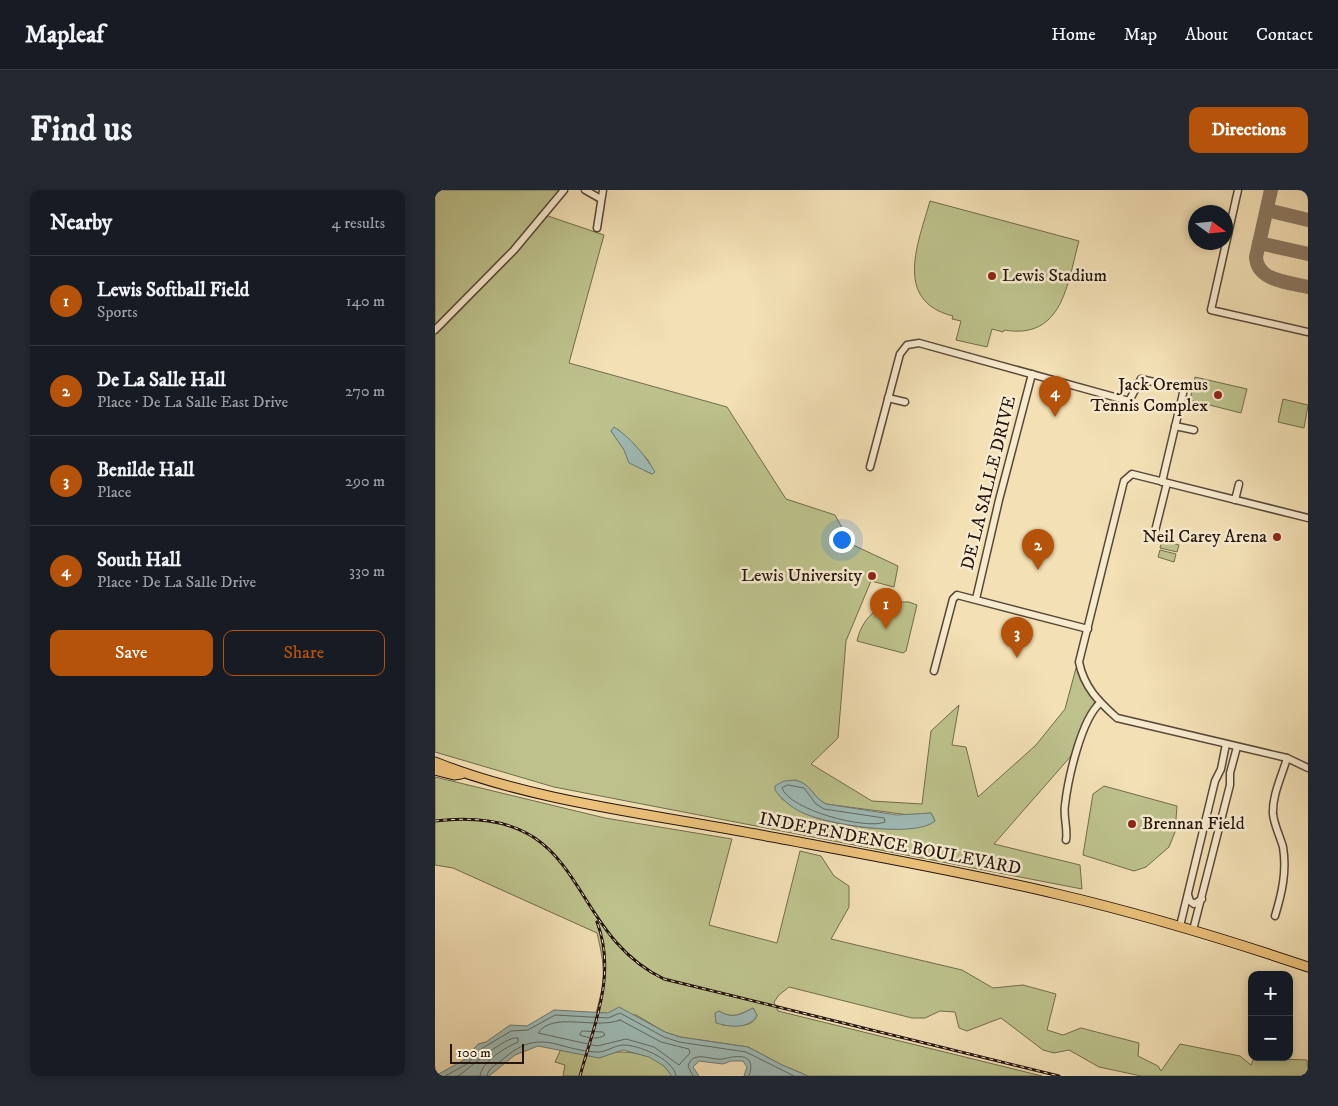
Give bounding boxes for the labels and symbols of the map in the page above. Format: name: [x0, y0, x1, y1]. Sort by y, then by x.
north arrow: [1188, 205, 1233, 250]
place label: Lewis Stadium: [1002, 265, 1107, 287]
marker: Lewis Stadium: [986, 270, 998, 282]
place label: Jack Oremus Tennis Complex: [1091, 374, 1208, 417]
pin: 4: [1039, 376, 1071, 417]
marker: Jack Oremus Tennis Complex: [1212, 389, 1224, 401]
street label: DE LA SALLE DRIVE: [957, 393, 1021, 572]
place label: Neil Carey Arena: [1142, 526, 1267, 548]
your location: [829, 527, 855, 553]
pin: 2: [1022, 529, 1054, 570]
marker: Neil Carey Arena: [1271, 531, 1283, 543]
place label: Lewis University: [741, 565, 862, 587]
marker: Lewis University: [866, 570, 878, 582]
pin: 1: [870, 588, 902, 629]
pin: 3: [1001, 617, 1033, 658]
street label: INDEPENDENCE BOULEVARD: [757, 808, 1023, 880]
place label: Brennan Field: [1142, 813, 1245, 835]
marker: Brennan Field: [1126, 818, 1138, 830]
scale bar: [450, 1041, 524, 1064]

